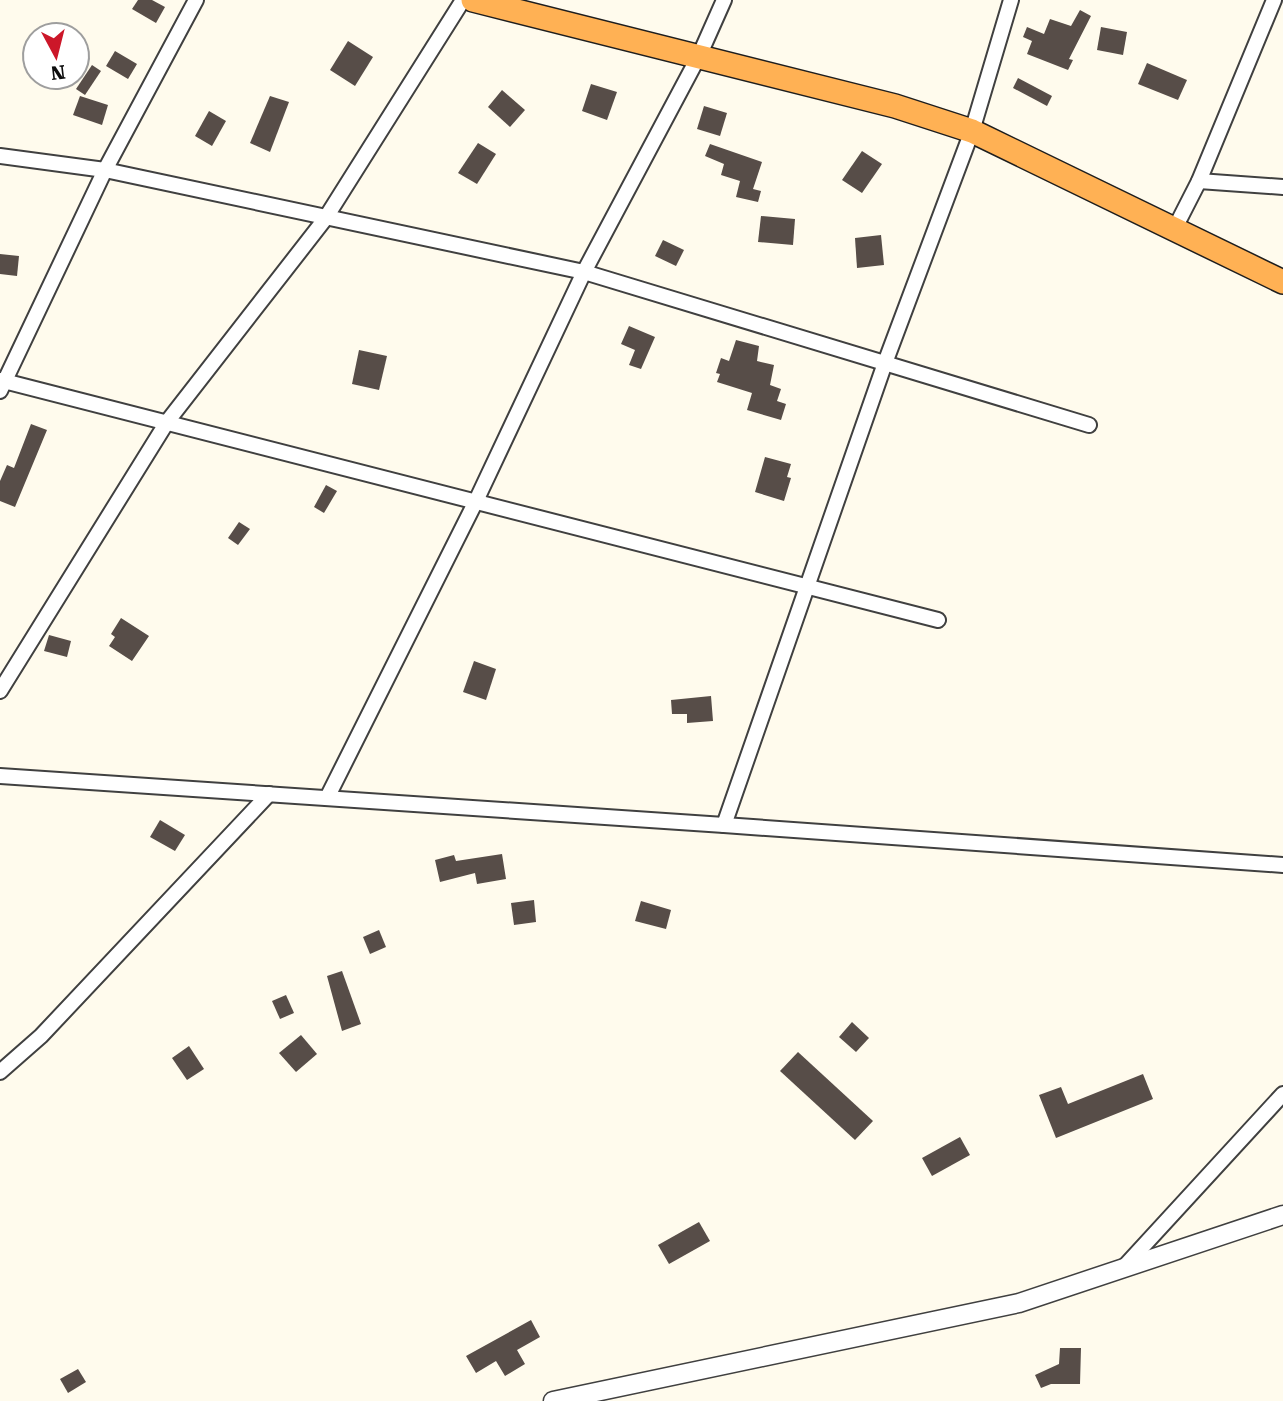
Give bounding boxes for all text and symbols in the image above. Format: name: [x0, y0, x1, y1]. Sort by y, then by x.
north arrow: [21, 21, 91, 91]
text: N: [49, 60, 67, 85]

